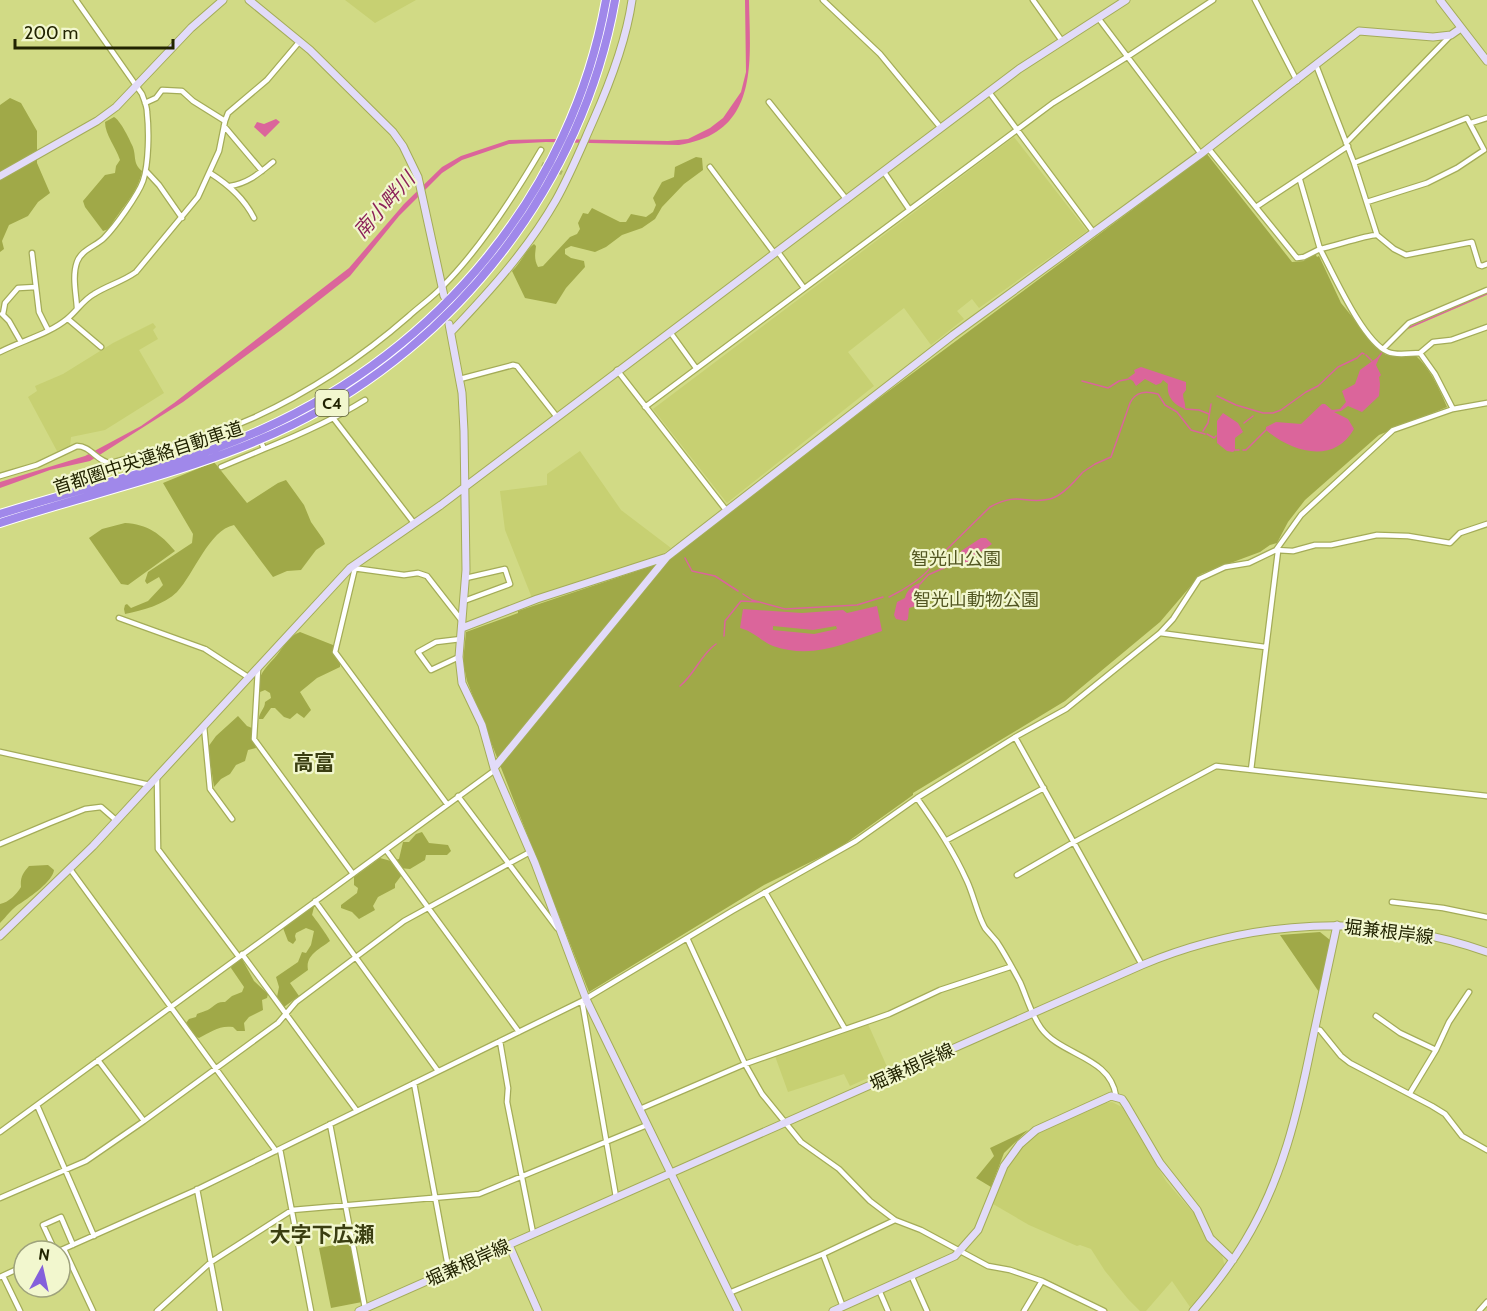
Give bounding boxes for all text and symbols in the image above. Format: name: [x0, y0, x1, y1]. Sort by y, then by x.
scale bar: [15, 12, 172, 50]
text: 200 m: [24, 22, 78, 44]
water label: 南小畔川: [348, 166, 421, 243]
road number: C4: [316, 390, 348, 416]
street label: 首都圏中央連絡自動車道: [50, 417, 246, 499]
park label: 智光山公園: [911, 548, 1001, 570]
park label: 智光山動物公園: [913, 589, 1039, 611]
district label: 高富: [293, 750, 335, 775]
street label: 堀兼根岸線: [1343, 916, 1435, 948]
street label: 堀兼根岸線: [866, 1039, 958, 1095]
district label: 大字下広瀬: [270, 1222, 375, 1247]
street label: 堀兼根岸線: [422, 1235, 514, 1291]
north arrow: [12, 1239, 72, 1299]
text: N: [37, 1244, 51, 1265]

